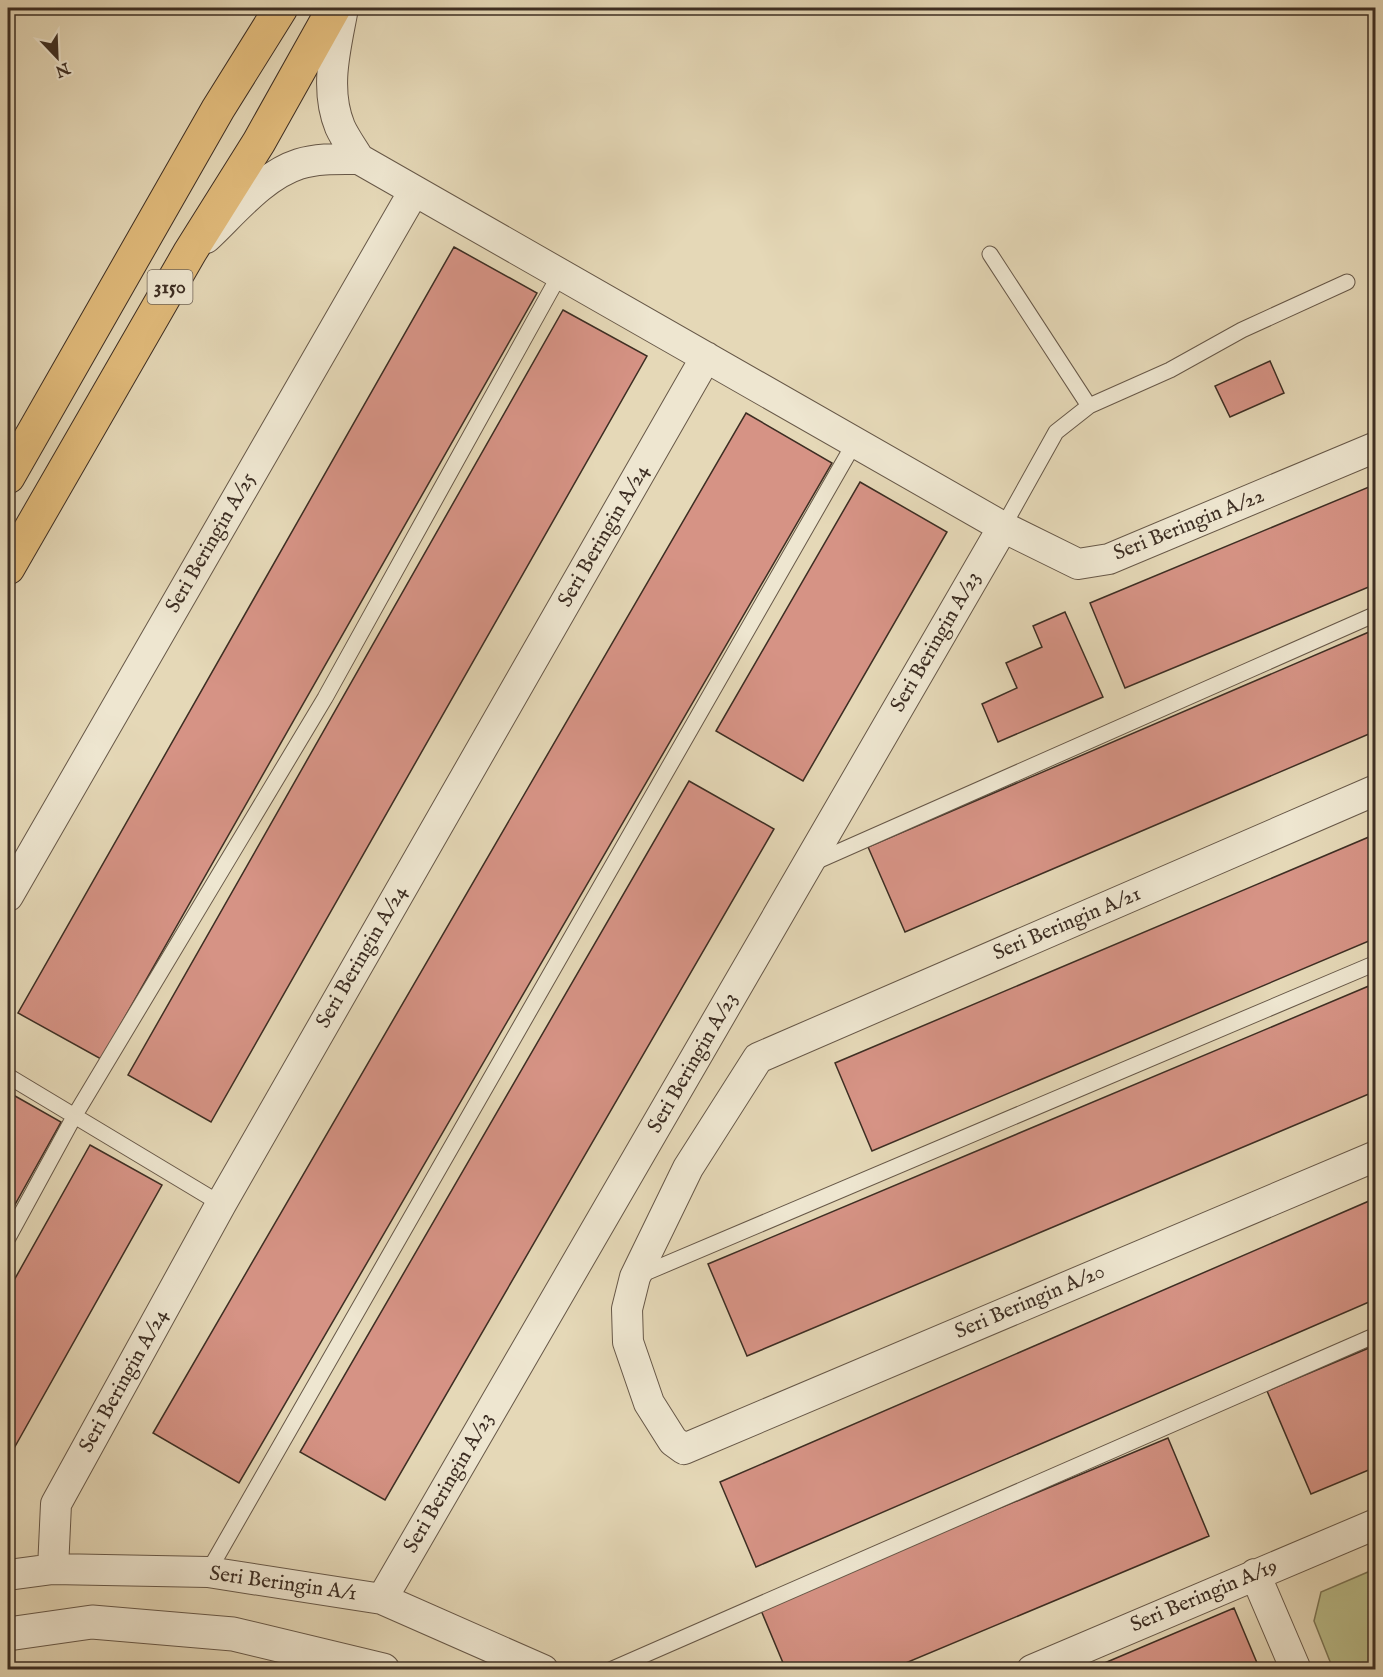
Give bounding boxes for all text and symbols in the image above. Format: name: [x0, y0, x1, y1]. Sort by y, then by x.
north arrow: [27, 27, 87, 87]
text: N: [52, 57, 73, 81]
road number: 3150: [148, 270, 192, 304]
street label: Seri Beringin A/24: [552, 459, 656, 612]
street label: Seri Beringin A/25: [160, 468, 262, 618]
street label: Seri Beringin A/22: [1110, 482, 1268, 568]
street label: Seri Beringin A/23: [885, 567, 987, 717]
street label: Seri Beringin A/24: [310, 880, 414, 1033]
street label: Seri Beringin A/21: [989, 881, 1145, 967]
street label: Seri Beringin A/23: [642, 988, 744, 1138]
street label: Seri Beringin A/20: [951, 1258, 1109, 1346]
street label: Seri Beringin A/24: [73, 1304, 175, 1458]
street label: Seri Beringin A/23: [398, 1408, 500, 1558]
street label: Seri Beringin A/19: [1126, 1553, 1282, 1639]
street label: Seri Beringin A/1: [208, 1560, 358, 1608]

